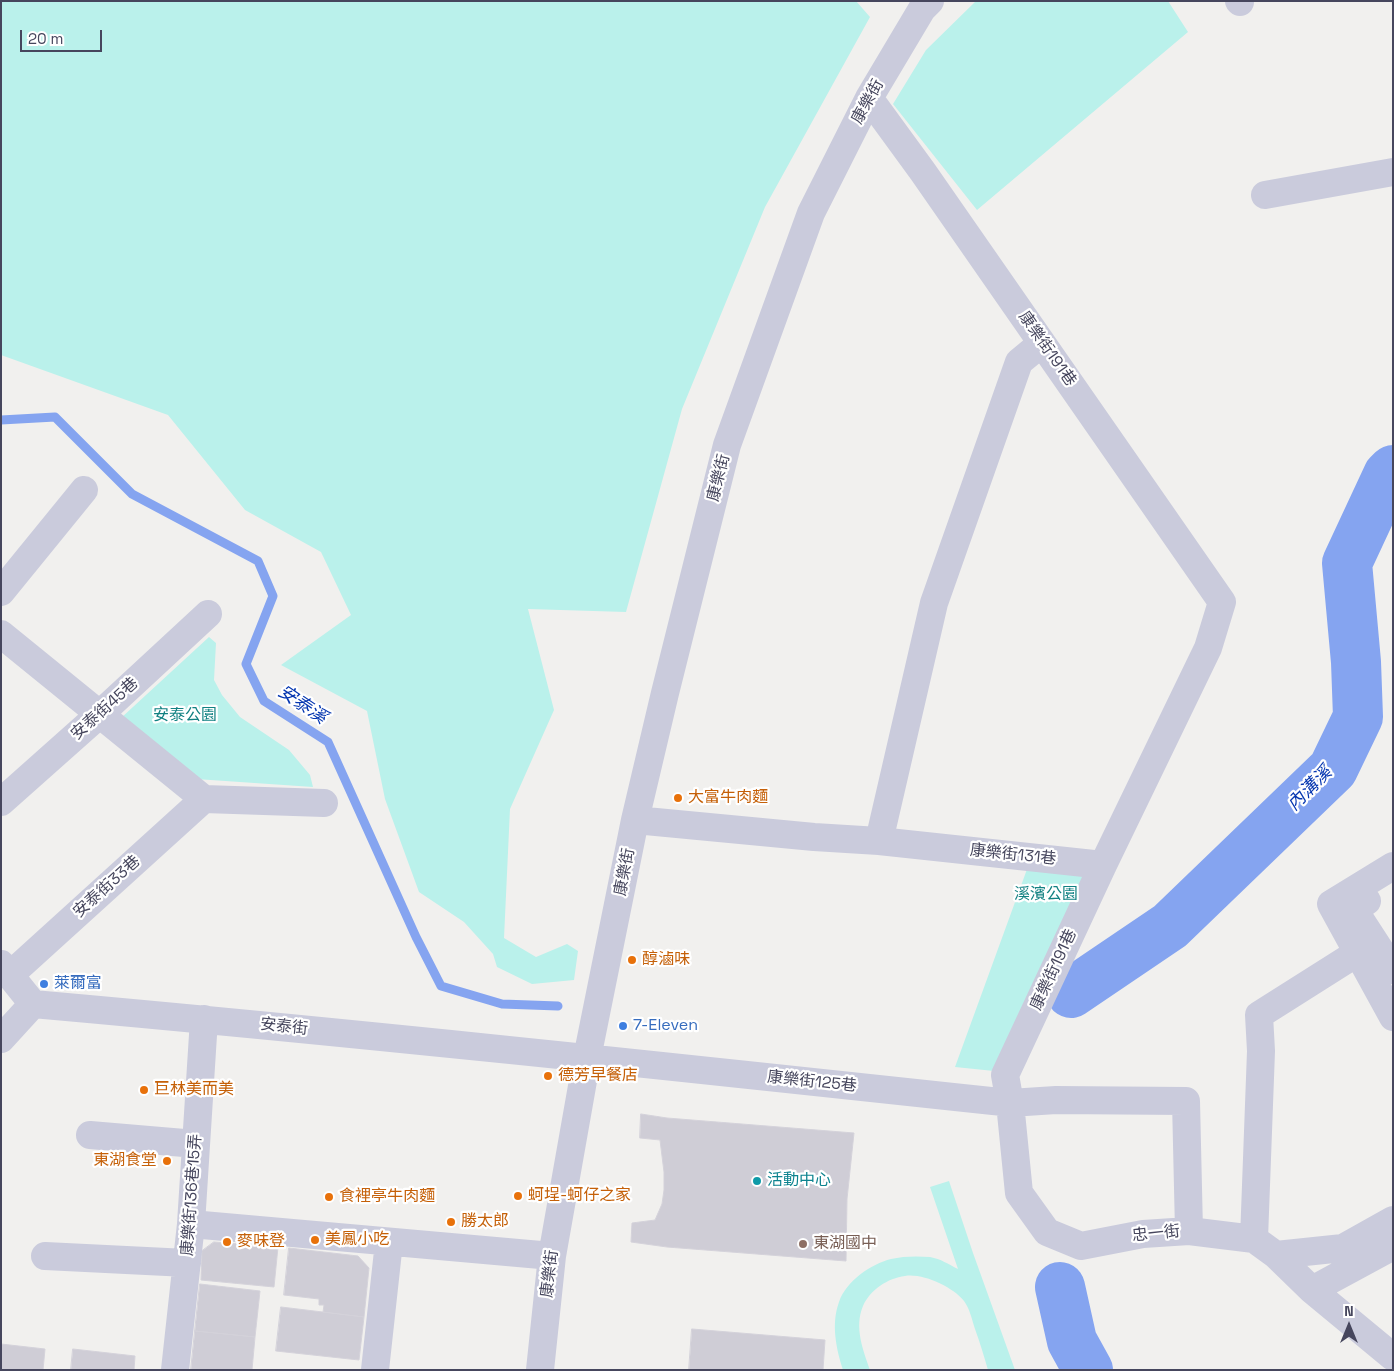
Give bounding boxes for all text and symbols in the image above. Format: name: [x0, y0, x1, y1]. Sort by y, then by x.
scale bar: [22, 20, 105, 52]
text: 20 m: [28, 29, 63, 48]
street label: 康樂街: [848, 76, 888, 128]
street label: 康樂街191巷: [1014, 308, 1080, 390]
street label: 康樂街: [704, 452, 734, 504]
street label: 安泰街45巷: [68, 674, 142, 744]
water label: 安泰溪: [274, 681, 330, 729]
park label: 安泰公園: [153, 706, 217, 726]
water label: 內溝溪: [1283, 762, 1337, 816]
place label: 大富牛肉麵: [688, 788, 768, 808]
marker: 大富牛肉麵: [672, 792, 684, 804]
street label: 康樂街131巷: [969, 841, 1057, 869]
street label: 康樂街: [611, 847, 639, 897]
street label: 安泰街33巷: [70, 852, 144, 922]
park label: 溪濱公園: [1014, 885, 1078, 905]
street label: 康樂街191巷: [1027, 926, 1081, 1014]
place label: 醇滷味: [642, 950, 690, 970]
marker: 醇滷味: [626, 954, 638, 966]
place label: 萊爾富: [54, 974, 102, 994]
marker: 萊爾富: [38, 978, 50, 990]
street label: 安泰街: [259, 1015, 309, 1039]
place label: 7-Eleven: [633, 1016, 698, 1036]
marker: 7-Eleven: [617, 1020, 629, 1032]
place label: 德芳早餐店: [558, 1066, 638, 1086]
street label: 康樂街125巷: [766, 1068, 858, 1096]
marker: 德芳早餐店: [542, 1070, 554, 1082]
place label: 巨林美而美: [154, 1080, 234, 1100]
marker: 巨林美而美: [138, 1084, 150, 1096]
street label: 康樂街136巷15弄: [178, 1133, 206, 1257]
place label: 東湖食堂: [93, 1151, 157, 1171]
marker: 東湖食堂: [161, 1155, 173, 1167]
place label: 活動中心: [767, 1171, 831, 1191]
marker: 活動中心: [751, 1175, 763, 1187]
place label: 蚵埕-蚵仔之家: [528, 1186, 631, 1206]
place label: 食裡亭牛肉麵: [339, 1187, 435, 1207]
marker: 蚵埕-蚵仔之家: [512, 1190, 524, 1202]
marker: 食裡亭牛肉麵: [323, 1191, 335, 1203]
place label: 勝太郎: [461, 1212, 509, 1232]
marker: 勝太郎: [445, 1216, 457, 1228]
street label: 忠一街: [1131, 1222, 1181, 1246]
place label: 美鳳小吃: [325, 1230, 389, 1250]
place label: 麥味登: [237, 1232, 285, 1252]
marker: 美鳳小吃: [309, 1234, 321, 1246]
place label: 東湖國中: [813, 1234, 877, 1254]
marker: 麥味登: [221, 1236, 233, 1248]
marker: 東湖國中: [797, 1238, 809, 1250]
street label: 康樂街: [538, 1249, 562, 1299]
north arrow: [1324, 1301, 1374, 1351]
text: N: [1344, 1302, 1354, 1320]

